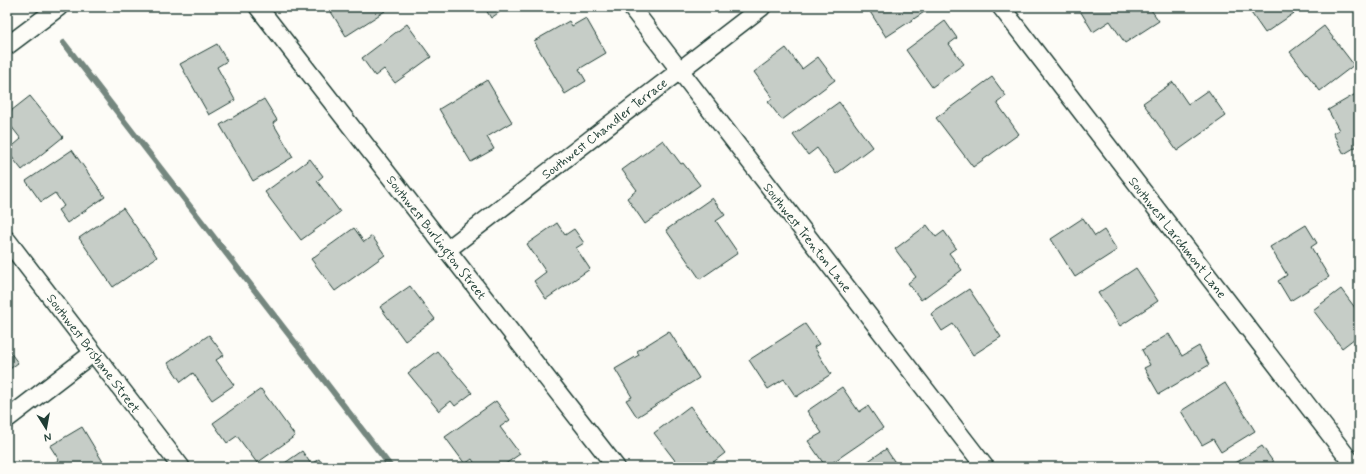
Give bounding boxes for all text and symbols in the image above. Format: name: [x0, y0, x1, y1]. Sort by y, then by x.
street label: Southwest Chandler Terrace: [539, 75, 671, 184]
street label: Southwest Burlington Street: [380, 172, 490, 305]
street label: Southwest Larchmont Lane: [1124, 174, 1230, 302]
street label: Southwest Trenton Lane: [759, 180, 855, 296]
street label: Southwest Brisbane Street: [42, 291, 143, 417]
north arrow: [26, 408, 66, 448]
text: N: [43, 429, 53, 444]

